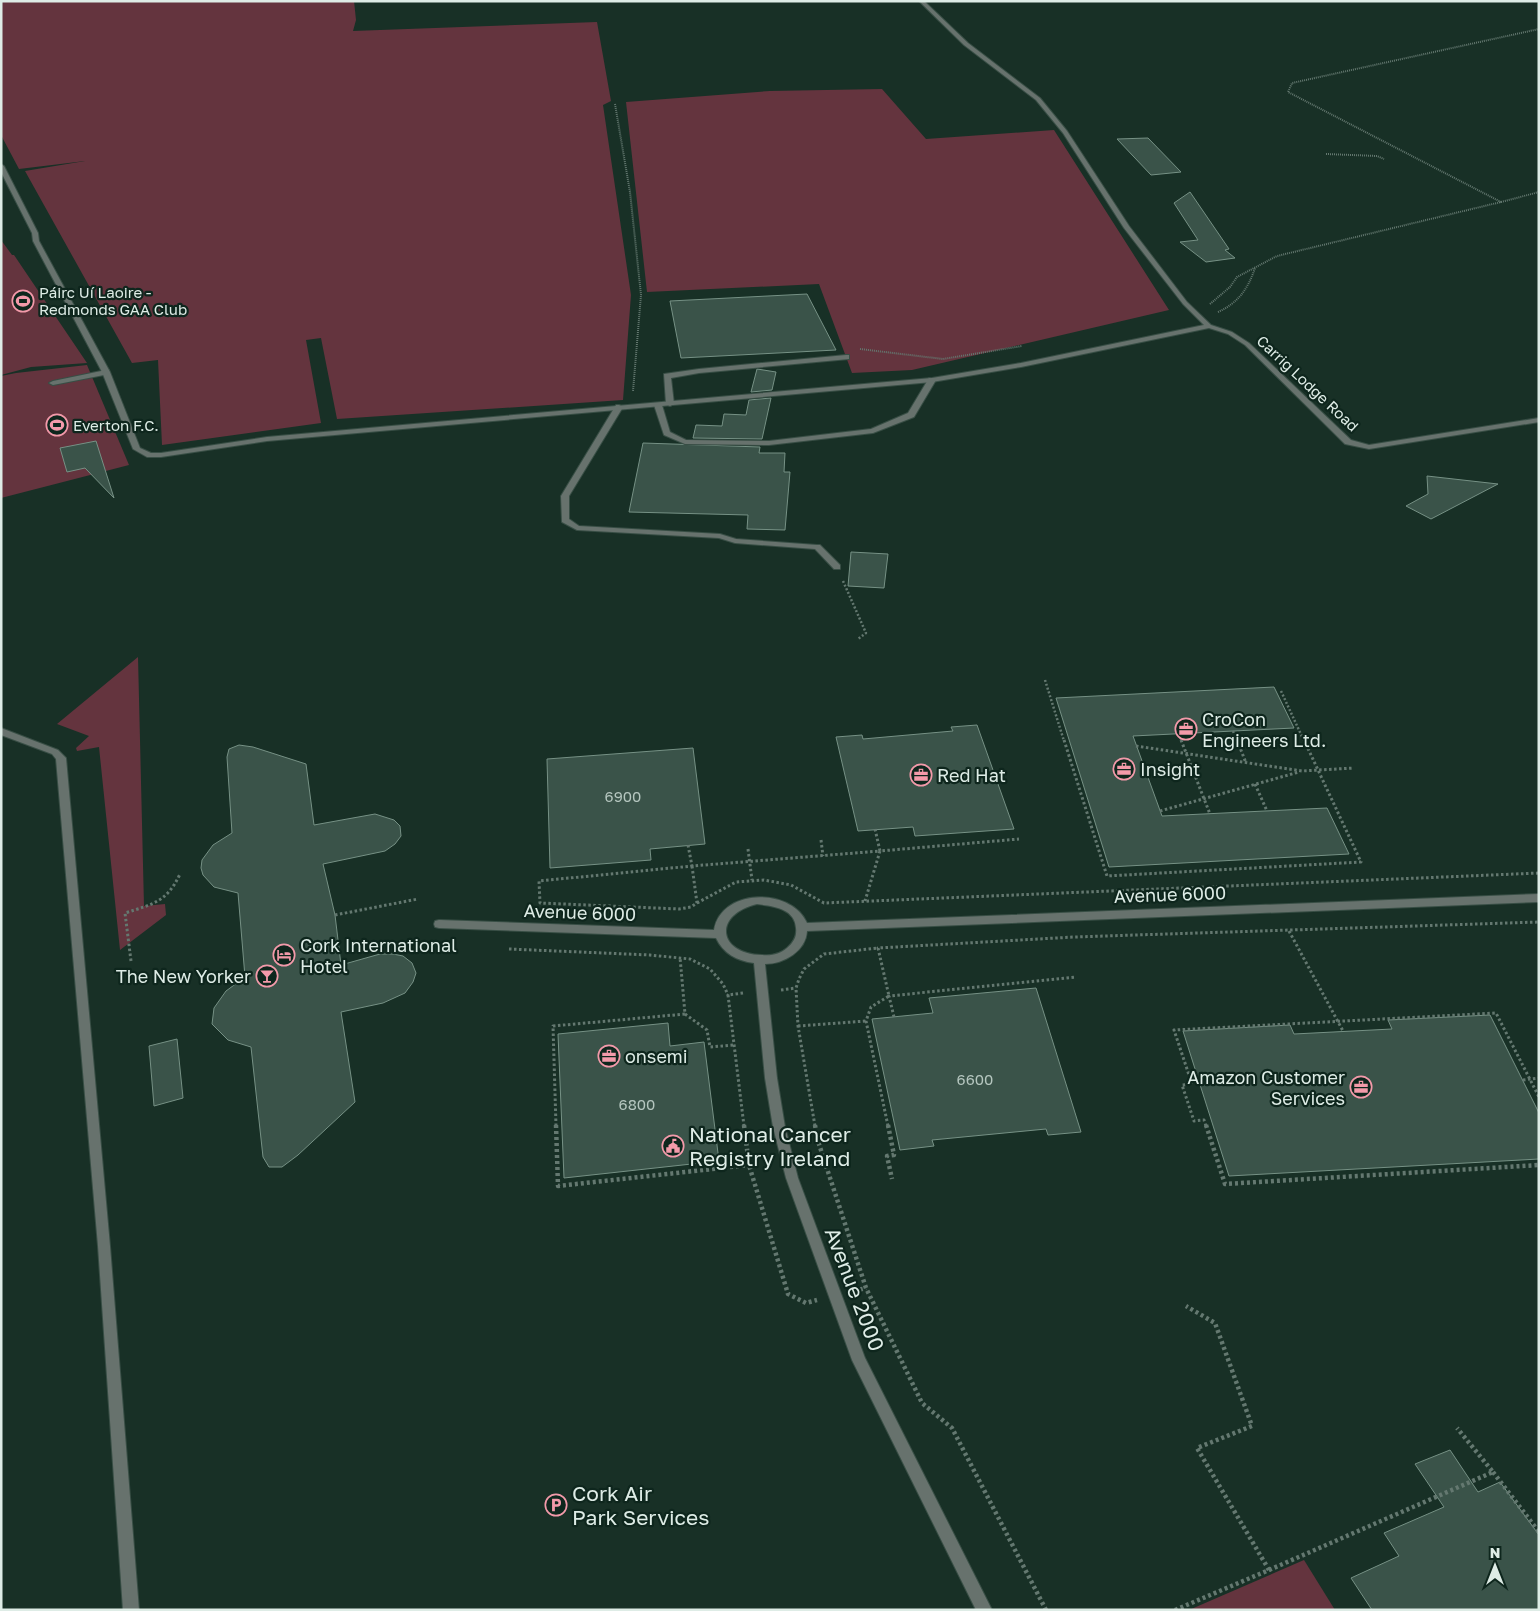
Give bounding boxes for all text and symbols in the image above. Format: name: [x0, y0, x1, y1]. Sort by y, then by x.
place label: Páirc Uí Laoire - Redmonds GAA Club: [39, 283, 187, 318]
sports icon: Páirc Uí Laoire - Redmonds GAA Club: [11, 289, 35, 313]
street label: Carrig Lodge Road: [1253, 331, 1363, 435]
sports icon: Everton F.C.: [45, 413, 69, 437]
place label: Everton F.C.: [73, 416, 159, 434]
place label: CroCon Engineers Ltd.: [1202, 708, 1326, 751]
office icon: CroCon Engineers Ltd.: [1174, 717, 1198, 741]
office icon: Insight: [1112, 757, 1136, 781]
place label: Insight: [1140, 758, 1200, 780]
office icon: Red Hat: [909, 763, 933, 787]
place label: Red Hat: [937, 764, 1006, 786]
house number: 6900: [605, 787, 641, 805]
street label: Avenue 6000: [1113, 881, 1227, 907]
street label: Avenue 6000: [523, 899, 637, 925]
place label: Cork International Hotel: [300, 934, 457, 977]
hotel icon: Cork International Hotel: [272, 943, 296, 967]
bar icon: The New Yorker: [255, 964, 279, 988]
place label: The New Yorker: [116, 965, 251, 987]
office icon: onsemi: [597, 1044, 621, 1068]
place label: onsemi: [625, 1045, 688, 1067]
place label: Amazon Customer Services: [1187, 1066, 1345, 1109]
house number: 6600: [957, 1070, 993, 1088]
office icon: Amazon Customer Services: [1349, 1075, 1373, 1099]
house number: 6800: [619, 1095, 655, 1113]
place label: National Cancer Registry Ireland: [689, 1121, 851, 1171]
public building icon: National Cancer Registry Ireland: [661, 1134, 685, 1158]
street label: Avenue 2000: [819, 1223, 891, 1355]
place label: Cork Air Park Services: [572, 1480, 709, 1530]
parking icon: Cork Air Park Services: [544, 1493, 568, 1517]
north arrow: [1470, 1541, 1520, 1591]
text: N: [1490, 1544, 1500, 1561]

